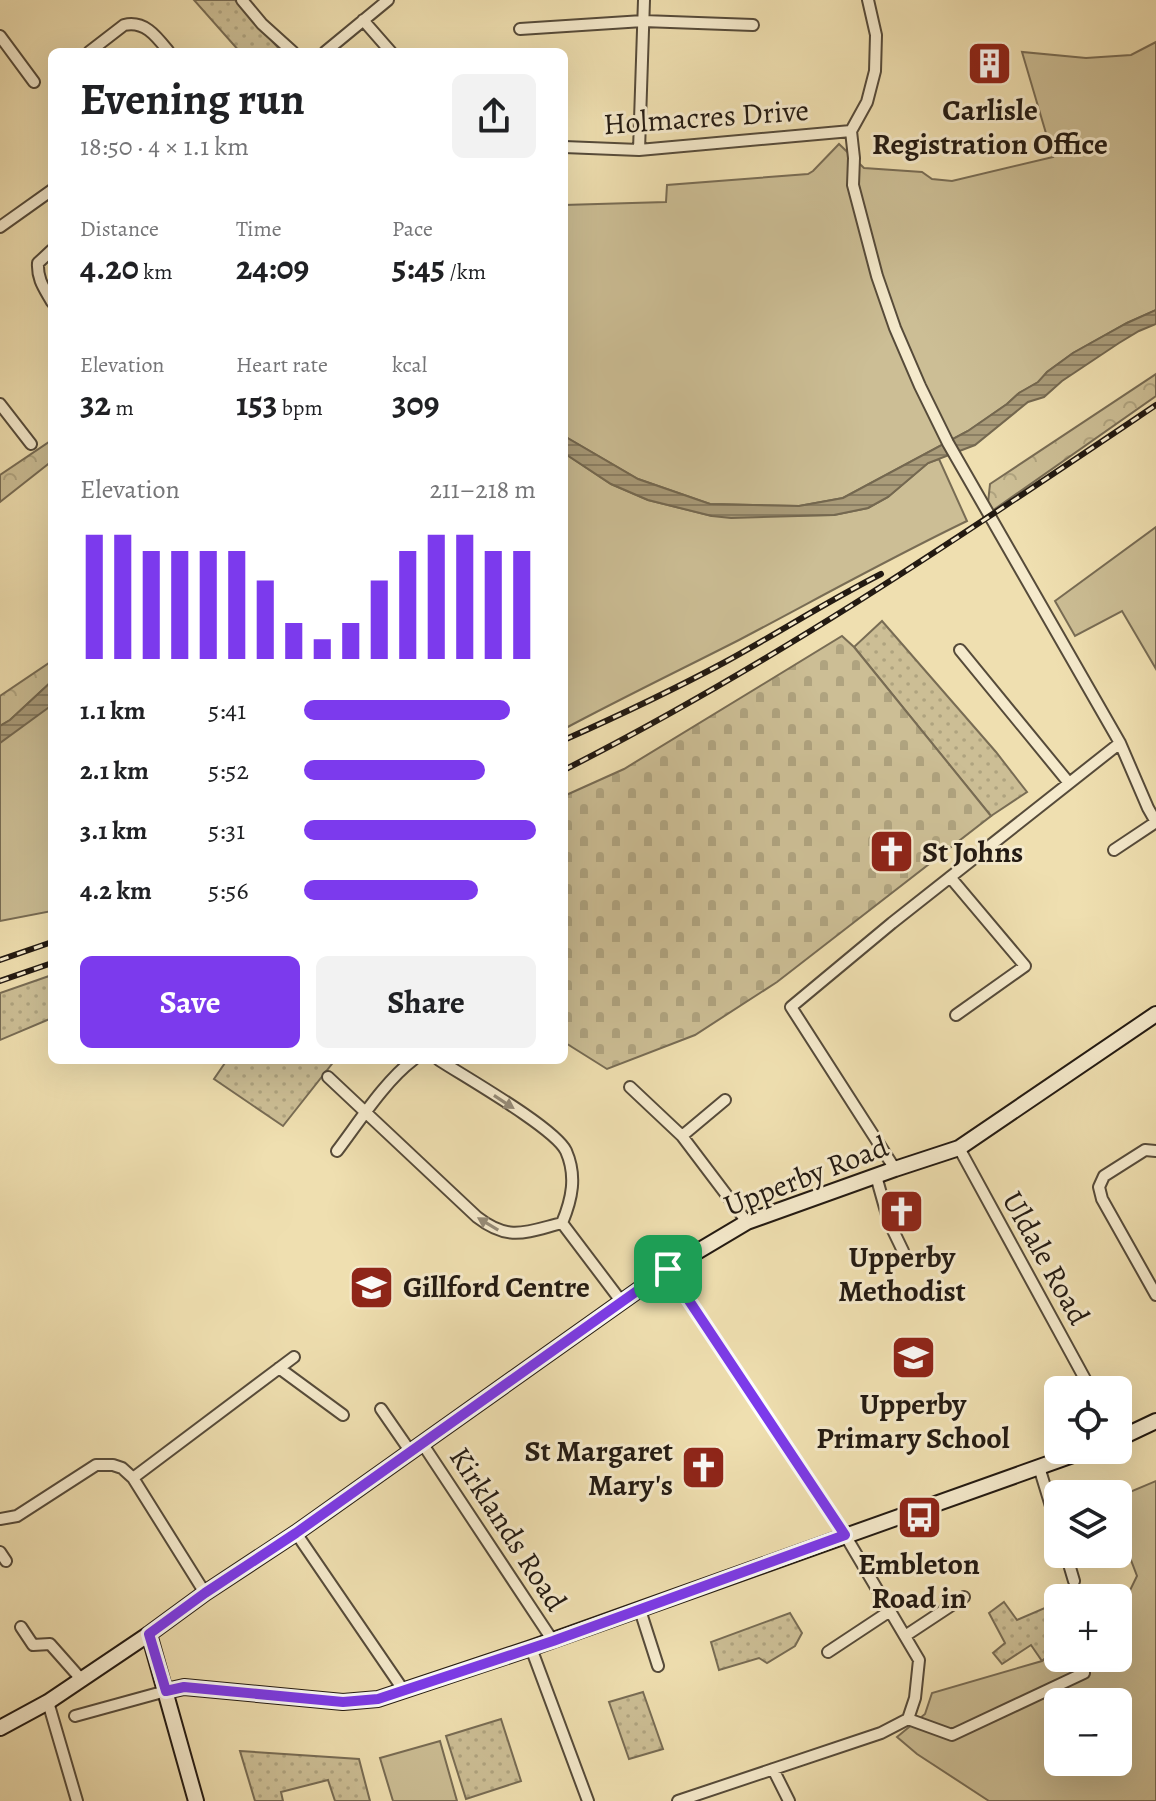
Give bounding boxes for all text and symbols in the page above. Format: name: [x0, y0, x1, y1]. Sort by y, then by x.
building icon: Carlisle Registration Office: [966, 40, 1014, 88]
text: Evening run: [80, 69, 305, 129]
button: share: [452, 74, 536, 158]
street label: Holmacres Drive: [602, 90, 810, 144]
place label: Carlisle Registration Office: [872, 90, 1108, 164]
text: 18:50 · 4 × 1.1 km: [80, 129, 249, 164]
text: Distance: [80, 214, 159, 244]
text: Time: [236, 214, 282, 244]
text: Pace: [392, 214, 433, 244]
text: 4.20: [80, 244, 139, 291]
text: 24:09: [236, 244, 309, 291]
text: 5:45: [392, 244, 445, 291]
text: km: [139, 257, 172, 287]
text: /km: [445, 257, 486, 287]
text: Elevation: [80, 350, 164, 380]
text: Heart rate: [236, 350, 328, 380]
text: kcal: [392, 350, 427, 380]
text: 32: [80, 380, 111, 427]
text: 153: [236, 380, 277, 427]
text: 309: [392, 380, 439, 427]
text: m: [111, 393, 134, 423]
text: bpm: [277, 393, 323, 423]
text: Elevation: [80, 472, 180, 507]
text: 211–218 m: [429, 472, 536, 507]
text: 1.1 km: [80, 693, 146, 728]
text: 5:41: [208, 693, 246, 728]
text: 2.1 km: [80, 753, 149, 788]
text: 5:52: [208, 753, 249, 788]
text: 3.1 km: [80, 813, 147, 848]
text: 5:31: [208, 813, 245, 848]
church icon: St Johns: [867, 828, 915, 876]
place label: St Johns: [922, 832, 1023, 872]
text: 4.2 km: [80, 873, 152, 908]
text: 5:56: [208, 873, 249, 908]
button: Save: [80, 956, 300, 1048]
button: Share: [316, 956, 536, 1048]
one-way arrow: [494, 1095, 515, 1110]
street label: Upperby Road: [718, 1126, 895, 1226]
street label: Uldale Road: [993, 1184, 1100, 1333]
church icon: Upperby Methodist: [878, 1187, 926, 1235]
one-way arrow: [477, 1217, 499, 1231]
pin: [634, 1235, 702, 1303]
place label: Upperby Methodist: [838, 1237, 966, 1311]
icon: arrive: [646, 1247, 690, 1291]
school or university icon: Gillford Centre: [348, 1263, 396, 1311]
place label: Gillford Centre: [403, 1267, 590, 1307]
school or university icon: Upperby Primary School: [889, 1334, 937, 1382]
map controls: [1044, 1376, 1132, 1776]
button: locate: [1044, 1376, 1132, 1464]
place label: Upperby Primary School: [816, 1384, 1010, 1458]
place label: St Margaret Mary's: [525, 1431, 673, 1505]
street label: Kirklands Road: [440, 1439, 576, 1619]
church icon: St Margaret Mary's: [680, 1444, 728, 1492]
button: layers: [1044, 1480, 1132, 1568]
bus stop icon: Embleton Road in: [895, 1494, 943, 1542]
place label: Embleton Road in: [858, 1544, 980, 1618]
button: +: [1044, 1584, 1132, 1672]
button: −: [1044, 1688, 1132, 1776]

